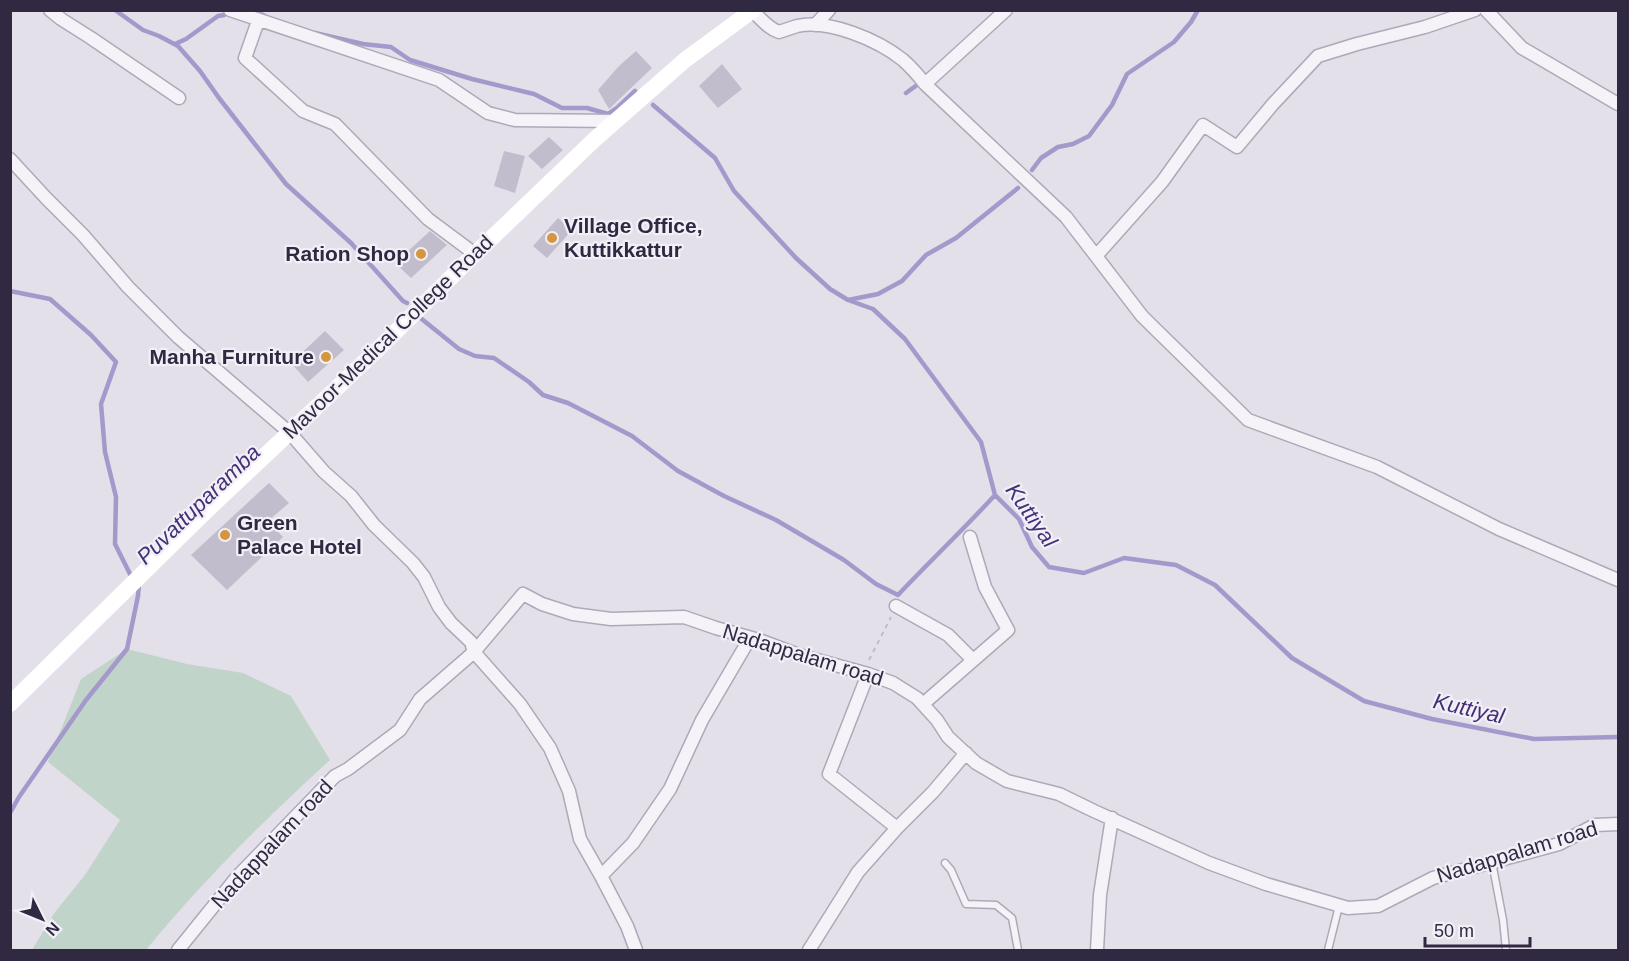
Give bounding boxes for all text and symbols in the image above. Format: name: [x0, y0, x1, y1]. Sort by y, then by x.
place label: Village Office, Kuttikkattur: [564, 214, 703, 261]
street label: Mavoor-Medical College Road: [278, 230, 497, 443]
marker: Village Office, Kuttikkattur: [545, 231, 559, 245]
place label: Ration Shop: [285, 242, 409, 265]
marker: Ration Shop: [414, 247, 428, 261]
place label: Manha Furniture: [149, 345, 314, 368]
marker: Manha Furniture: [319, 350, 333, 364]
water label: Puvattuparamba: [132, 439, 265, 569]
water label: Kuttiyal: [1001, 479, 1063, 553]
place label: Green Palace Hotel: [237, 511, 362, 558]
marker: Green Palace Hotel: [218, 528, 232, 542]
street label: Nadappalam road: [720, 619, 886, 690]
water label: Kuttiyal: [1431, 688, 1508, 729]
street label: Nadappalam road: [206, 775, 337, 913]
street label: Nadappalam road: [1434, 816, 1600, 887]
north arrow: [12, 889, 72, 949]
scale bar: [1425, 910, 1530, 948]
text: N: [42, 919, 63, 939]
text: 50 m: [1434, 921, 1474, 941]

